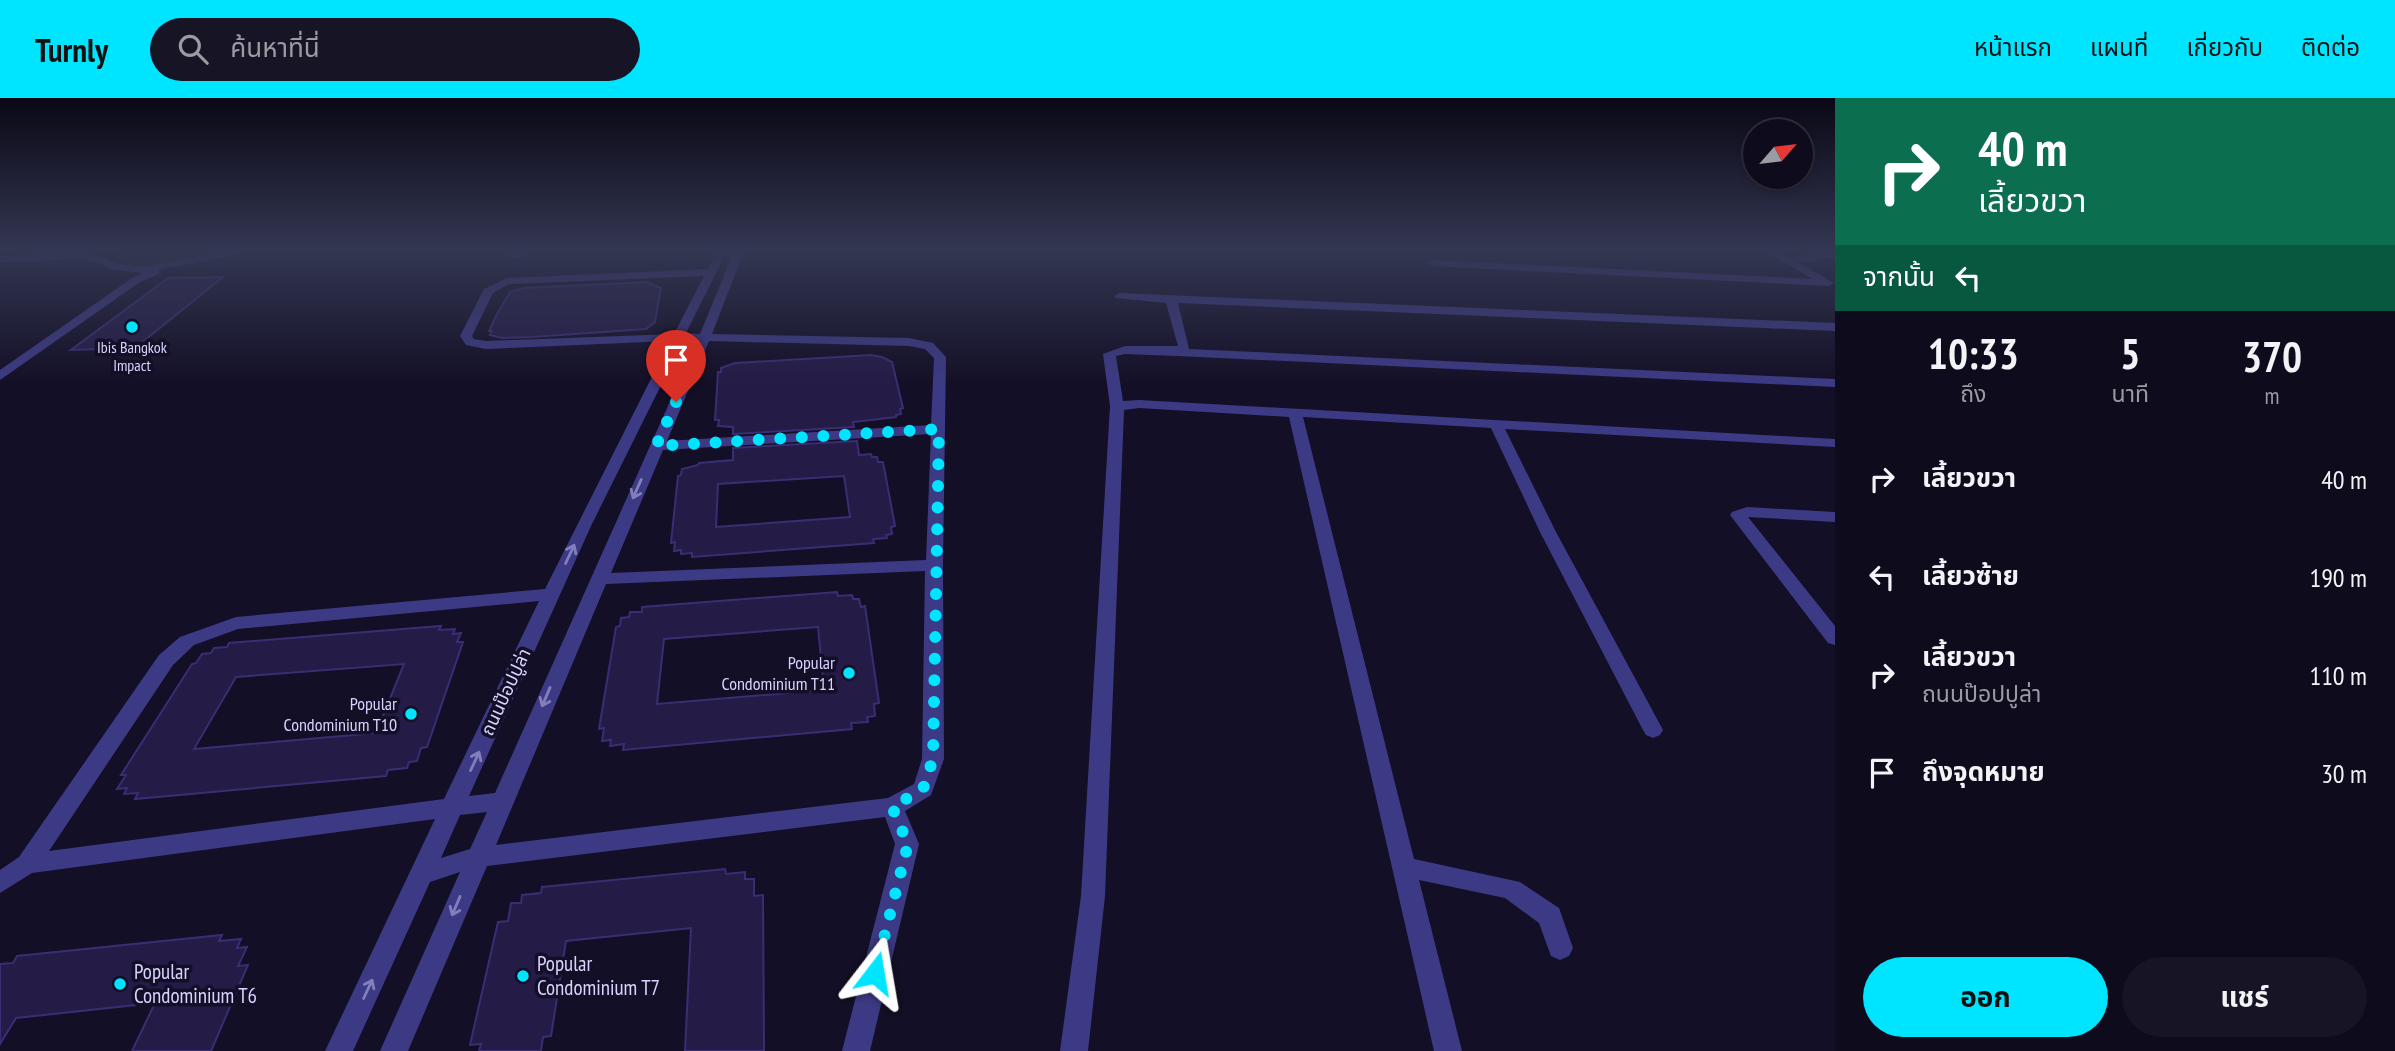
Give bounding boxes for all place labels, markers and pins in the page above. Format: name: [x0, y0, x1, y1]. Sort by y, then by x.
marker: Ibis Bangkok Impact: [124, 319, 140, 335]
pin: [646, 330, 706, 402]
place label: Ibis Bangkok Impact: [97, 337, 168, 375]
place label: Popular Condominium T11: [721, 651, 835, 695]
marker: Popular Condominium T11: [841, 665, 857, 681]
place label: Popular Condominium T10: [283, 692, 397, 736]
marker: Popular Condominium T10: [403, 706, 419, 722]
place label: Popular Condominium T7: [537, 950, 660, 1001]
place label: Popular Condominium T6: [134, 958, 257, 1009]
marker: Popular Condominium T7: [515, 968, 531, 984]
marker: Popular Condominium T6: [112, 976, 128, 992]

